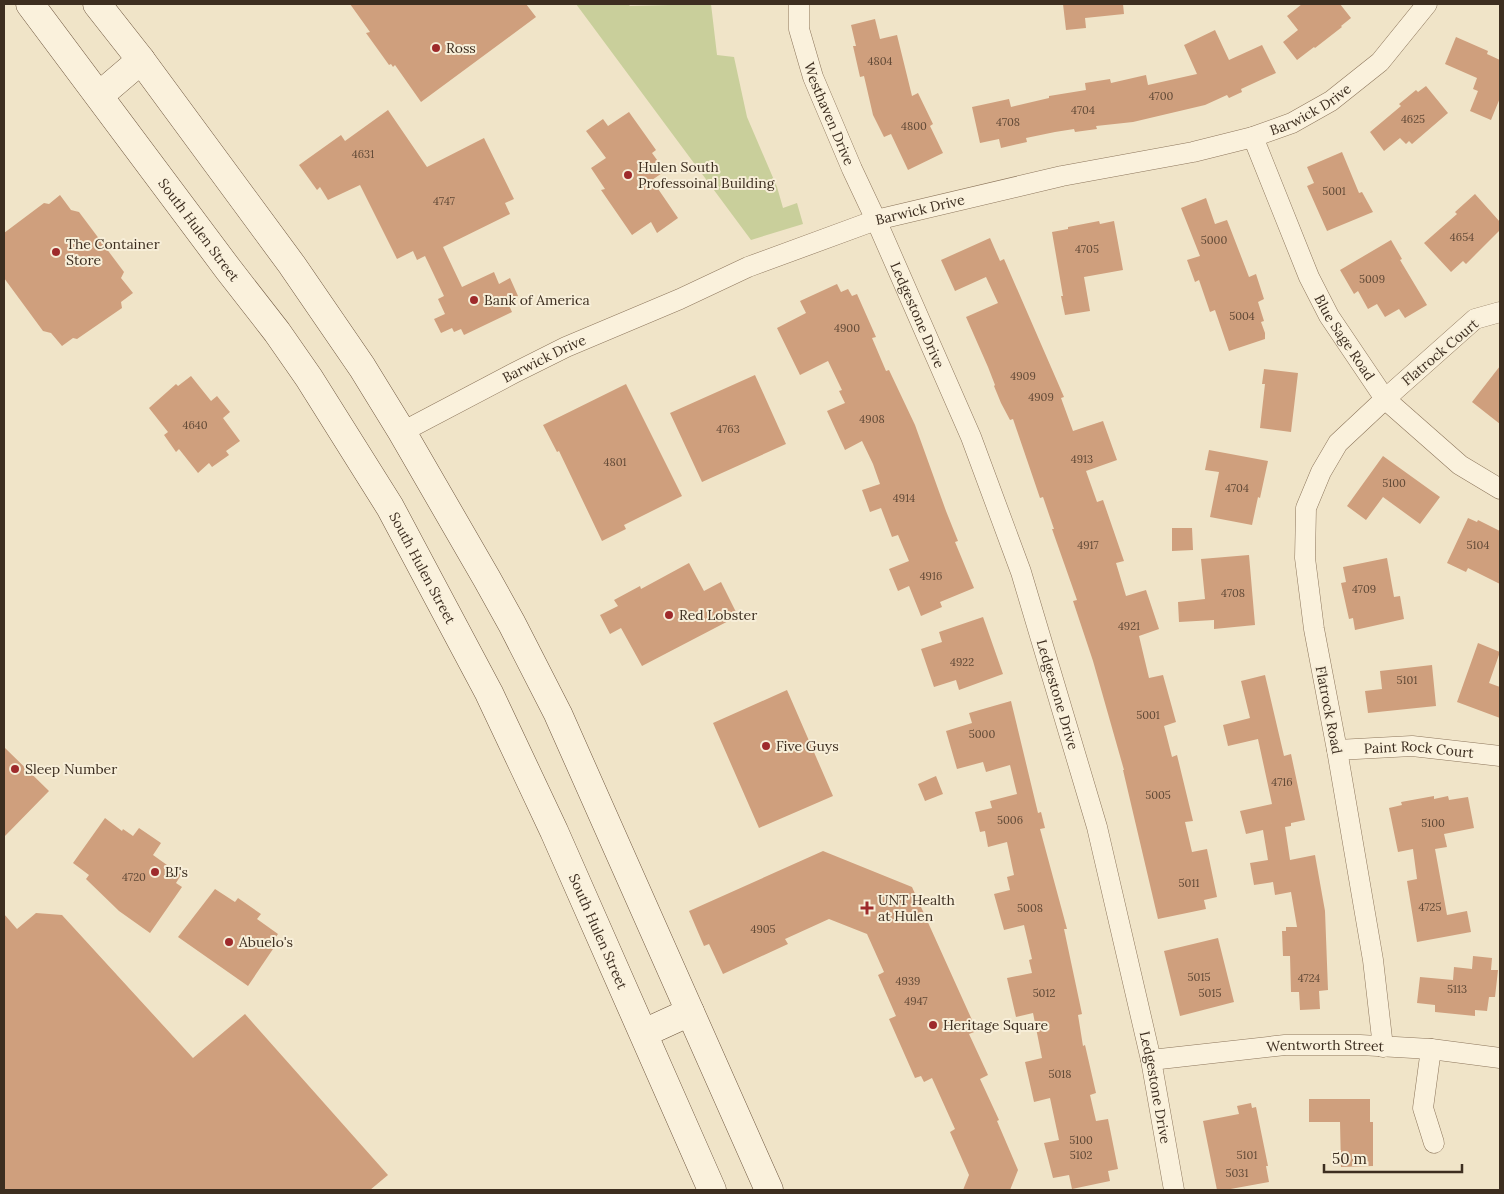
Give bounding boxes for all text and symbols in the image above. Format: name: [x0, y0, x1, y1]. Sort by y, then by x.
place label: Ross: [446, 39, 476, 57]
marker: Ross: [430, 42, 442, 54]
house number: 4804: [868, 54, 893, 68]
street label: Westhaven Drive: [800, 60, 859, 168]
street label: Barwick Drive: [1267, 79, 1355, 139]
house number: 4700: [1149, 89, 1174, 103]
house number: 4704: [1071, 103, 1095, 117]
house number: 4625: [1401, 112, 1425, 126]
house number: 4708: [996, 115, 1020, 129]
house number: 4800: [901, 119, 927, 133]
house number: 4631: [352, 147, 374, 161]
place label: Hulen South Professoinal Building: [638, 158, 775, 192]
marker: Hulen South Professoinal Building: [622, 169, 634, 181]
street label: South Hulen Street: [154, 175, 244, 286]
house number: 5001: [1322, 184, 1346, 198]
street label: Barwick Drive: [874, 190, 967, 229]
house number: 4747: [433, 194, 455, 208]
house number: 4654: [1450, 230, 1474, 244]
house number: 5000: [1201, 233, 1227, 247]
place label: The Container Store: [66, 235, 160, 269]
house number: 4705: [1075, 242, 1099, 256]
marker: The Container Store: [50, 246, 62, 258]
street label: Ledgestone Drive: [886, 259, 949, 371]
house number: 5009: [1359, 272, 1385, 286]
place label: Bank of America: [484, 291, 590, 309]
street label: Blue Sage Road: [1311, 291, 1379, 384]
marker: Bank of America: [468, 294, 480, 306]
house number: 5004: [1229, 309, 1255, 323]
street label: Flatrock Court: [1398, 314, 1483, 389]
house number: 4900: [834, 321, 860, 335]
street label: Barwick Drive: [499, 330, 589, 387]
house number: 4909: [1010, 369, 1036, 383]
house number: 4909: [1028, 390, 1054, 404]
house number: 4908: [859, 412, 885, 426]
house number: 4640: [182, 418, 208, 432]
house number: 4763: [716, 422, 740, 436]
house number: 4913: [1071, 452, 1093, 466]
house number: 4801: [604, 455, 626, 469]
house number: 5100: [1382, 476, 1406, 490]
house number: 4704: [1225, 481, 1249, 495]
house number: 4914: [893, 491, 915, 505]
street label: South Hulen Street: [385, 509, 460, 628]
house number: 4917: [1077, 538, 1099, 552]
house number: 5104: [1467, 538, 1489, 552]
house number: 4916: [920, 569, 942, 583]
house number: 4709: [1352, 582, 1376, 596]
house number: 4708: [1221, 586, 1245, 600]
place label: Red Lobster: [679, 606, 757, 624]
marker: Red Lobster: [663, 609, 675, 621]
house number: 4921: [1118, 619, 1140, 633]
street label: Ledgestone Drive: [1033, 637, 1083, 752]
house number: 4922: [950, 655, 974, 669]
street label: Flatrock Road: [1312, 664, 1346, 756]
house number: 5101: [1397, 673, 1417, 687]
house number: 5001: [1136, 708, 1160, 722]
house number: 5000: [969, 727, 995, 741]
place label: Five Guys: [776, 737, 839, 755]
street label: Paint Rock Court: [1363, 737, 1475, 762]
marker: Five Guys: [760, 740, 772, 752]
place label: Sleep Number: [25, 760, 117, 778]
marker: Sleep Number: [9, 763, 21, 775]
house number: 4716: [1271, 775, 1293, 789]
house number: 5005: [1145, 788, 1171, 802]
house number: 5006: [997, 813, 1023, 827]
house number: 5100: [1421, 816, 1445, 830]
place label: BJ's: [165, 863, 188, 881]
marker: BJ's: [149, 866, 161, 878]
house number: 4720: [122, 870, 146, 884]
street label: South Hulen Street: [565, 871, 632, 993]
house number: 5011: [1179, 876, 1199, 890]
place label: UNT Health at Hulen: [878, 891, 955, 925]
house number: 4725: [1419, 900, 1441, 914]
marker: UNT Health at Hulen: [860, 901, 874, 915]
house number: 5008: [1017, 901, 1043, 915]
house number: 4905: [750, 922, 776, 936]
place label: Abuelo's: [238, 933, 293, 951]
marker: Abuelo's: [223, 936, 235, 948]
house number: 5015: [1188, 970, 1210, 984]
house number: 4724: [1298, 971, 1320, 985]
house number: 4939: [896, 974, 920, 988]
house number: 5113: [1447, 982, 1467, 996]
house number: 5012: [1033, 986, 1055, 1000]
house number: 5015: [1199, 986, 1221, 1000]
house number: 4947: [904, 994, 928, 1008]
place label: Heritage Square: [943, 1016, 1049, 1034]
marker: Heritage Square: [927, 1019, 939, 1031]
street label: Ledgestone Drive: [1136, 1029, 1175, 1145]
street label: Wentworth Street: [1265, 1036, 1385, 1056]
house number: 5018: [1048, 1067, 1072, 1081]
house number: 5100: [1069, 1133, 1093, 1147]
scale bar: [1324, 1142, 1462, 1174]
house number: 5102: [1070, 1148, 1092, 1162]
house number: 5101: [1237, 1148, 1257, 1162]
text: 50 m: [1332, 1149, 1367, 1168]
house number: 5031: [1226, 1166, 1248, 1180]

